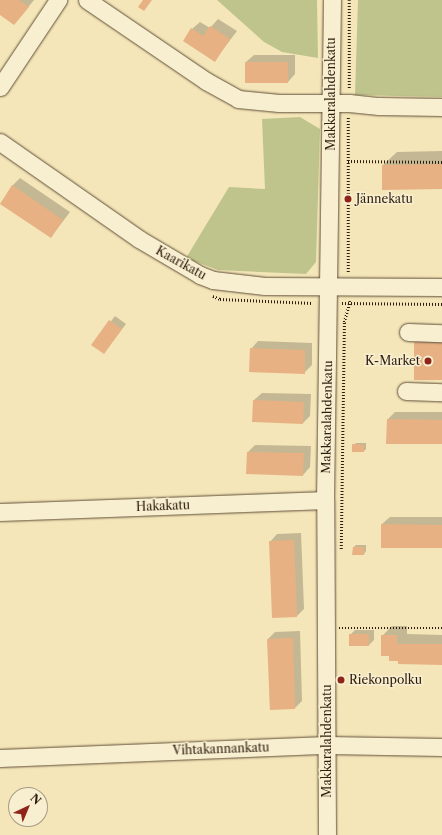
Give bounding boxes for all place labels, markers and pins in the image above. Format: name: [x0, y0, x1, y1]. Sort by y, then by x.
place label: Jännekatu: [356, 192, 413, 206]
marker: Jännekatu: [343, 194, 353, 204]
place label: K-Market: [365, 354, 420, 368]
marker: K-Market: [423, 356, 433, 366]
place label: Riekonpolku: [349, 673, 422, 687]
marker: Riekonpolku: [336, 675, 346, 685]

